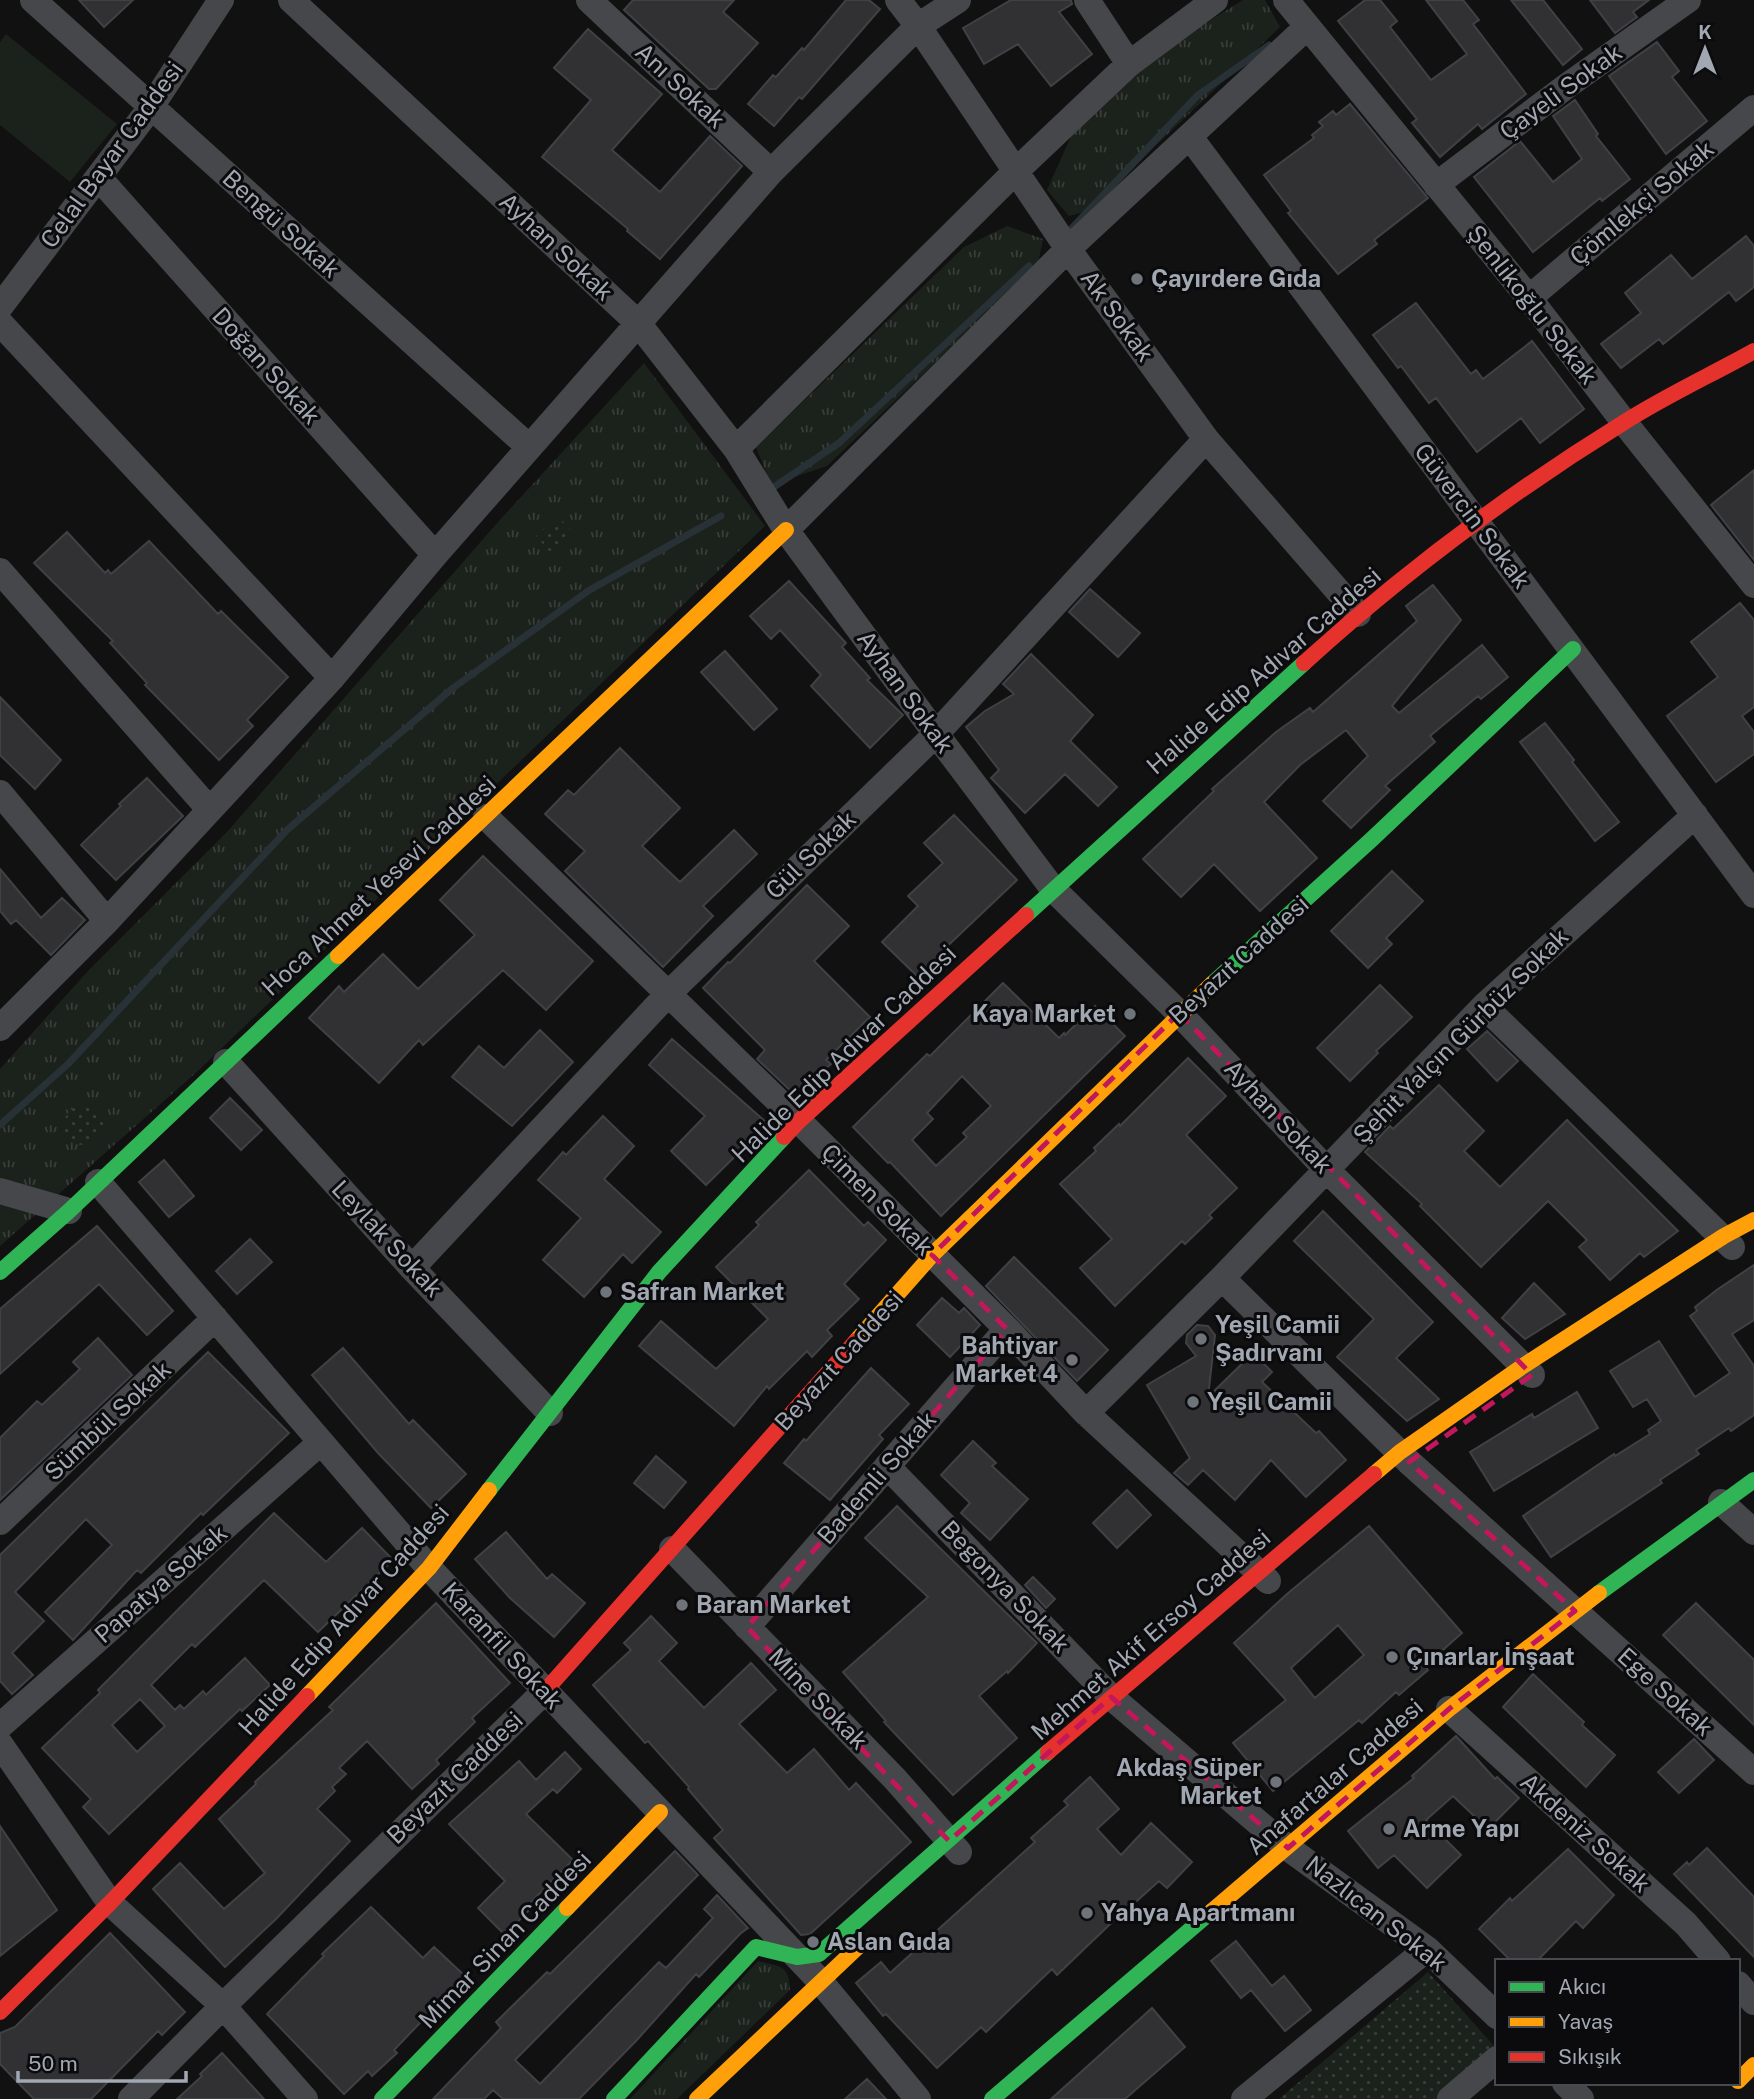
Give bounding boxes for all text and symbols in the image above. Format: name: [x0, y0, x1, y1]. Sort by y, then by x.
north arrow: [1670, 14, 1740, 84]
text: K: [1698, 21, 1712, 43]
street label: Anı Sokak: [630, 37, 731, 134]
street label: Çayeli Sokak: [1494, 38, 1627, 145]
street label: Celal Bayar Caddesi: [34, 56, 188, 253]
street label: Çömlekçi Sokak: [1564, 134, 1719, 270]
street label: Bengü Sokak: [217, 163, 346, 283]
street label: Ayhan Sokak: [494, 187, 619, 306]
street label: Şenlikoğlu Sokak: [1462, 219, 1604, 390]
street label: Ak Sokak: [1075, 264, 1160, 366]
place label: Çayırdere Gıda: [1151, 264, 1321, 293]
marker: Çayırdere Gıda: [1129, 271, 1145, 287]
street label: Doğan Sokak: [207, 301, 326, 429]
street label: Güvercin Sokak: [1409, 437, 1536, 593]
street label: Halide Edip Adıvar Caddesi: [1141, 561, 1386, 779]
street label: Ayhan Sokak: [852, 625, 960, 758]
street label: Hoca Ahmet Yesevi Caddesi: [256, 770, 501, 1001]
street label: Gül Sokak: [759, 804, 861, 904]
street label: Beyazıt Caddesi: [1163, 889, 1314, 1029]
street label: Şehit Yalçın Gürbüz Sokak: [1347, 922, 1574, 1149]
street label: Halide Edip Adıvar Caddesi: [725, 939, 961, 1168]
place label: Kaya Market: [972, 999, 1116, 1027]
marker: Kaya Market: [1122, 1006, 1138, 1022]
street label: Ayhan Sokak: [1219, 1054, 1338, 1179]
street label: Çimen Sokak: [816, 1138, 939, 1261]
street label: Leylak Sokak: [327, 1174, 449, 1302]
place label: Safran Market: [620, 1277, 784, 1305]
marker: Safran Market: [598, 1284, 614, 1300]
street label: Beyazıt Caddesi: [768, 1285, 908, 1436]
place label: Yeşil Camii Şadırvanı: [1215, 1310, 1340, 1367]
place label: Bahtiyar Market 4: [955, 1331, 1058, 1387]
marker: Yeşil Camii Şadırvanı: [1193, 1331, 1209, 1347]
marker: Bahtiyar Market 4: [1064, 1352, 1080, 1368]
street label: Sümbül Sokak: [39, 1355, 176, 1486]
place label: Yeşil Camii: [1207, 1387, 1332, 1416]
marker: Yeşil Camii: [1185, 1394, 1201, 1410]
street label: Bademli Sokak: [811, 1405, 941, 1549]
street label: Halide Edip Adıvar Caddesi: [232, 1498, 454, 1740]
street label: Begonya Sokak: [936, 1515, 1076, 1658]
street label: Papatya Sokak: [89, 1518, 232, 1648]
street label: Mehmet Akif Ersoy Caddesi: [1025, 1523, 1275, 1746]
street label: Karanfil Sokak: [437, 1576, 569, 1715]
place label: Baran Market: [696, 1590, 851, 1618]
marker: Baran Market: [674, 1597, 690, 1613]
street label: Ege Sokak: [1612, 1641, 1719, 1741]
street label: Mine Sokak: [763, 1642, 874, 1755]
place label: Çınarlar İnşaat: [1406, 1642, 1575, 1671]
marker: Çınarlar İnşaat: [1384, 1649, 1400, 1665]
street label: Anafartalar Caddesi: [1241, 1692, 1428, 1860]
street label: Beyazıt Caddesi: [381, 1705, 528, 1849]
place label: Akdaş Süper Market: [1116, 1753, 1262, 1809]
street label: Akdeniz Sokak: [1515, 1767, 1656, 1898]
marker: Akdaş Süper Market: [1268, 1774, 1284, 1790]
place label: Arme Yapı: [1403, 1814, 1520, 1842]
marker: Arme Yapı: [1381, 1821, 1397, 1837]
street label: Mimar Sinan Caddesi: [412, 1845, 596, 2034]
street label: Nazlıcan Sokak: [1301, 1849, 1453, 1977]
place label: Yahya Apartmanı: [1101, 1898, 1295, 1926]
marker: Yahya Apartmanı: [1079, 1905, 1095, 1921]
place label: Aslan Gıda: [827, 1927, 951, 1955]
marker: Aslan Gıda: [805, 1934, 821, 1950]
legend: [1495, 1959, 1740, 2085]
text: Akıcı: [1558, 1974, 1606, 1999]
text: Yavaş: [1558, 2009, 1613, 2034]
scale bar: [18, 2039, 186, 2084]
text: Sıkışık: [1558, 2044, 1622, 2069]
text: 50 m: [28, 2051, 78, 2076]

